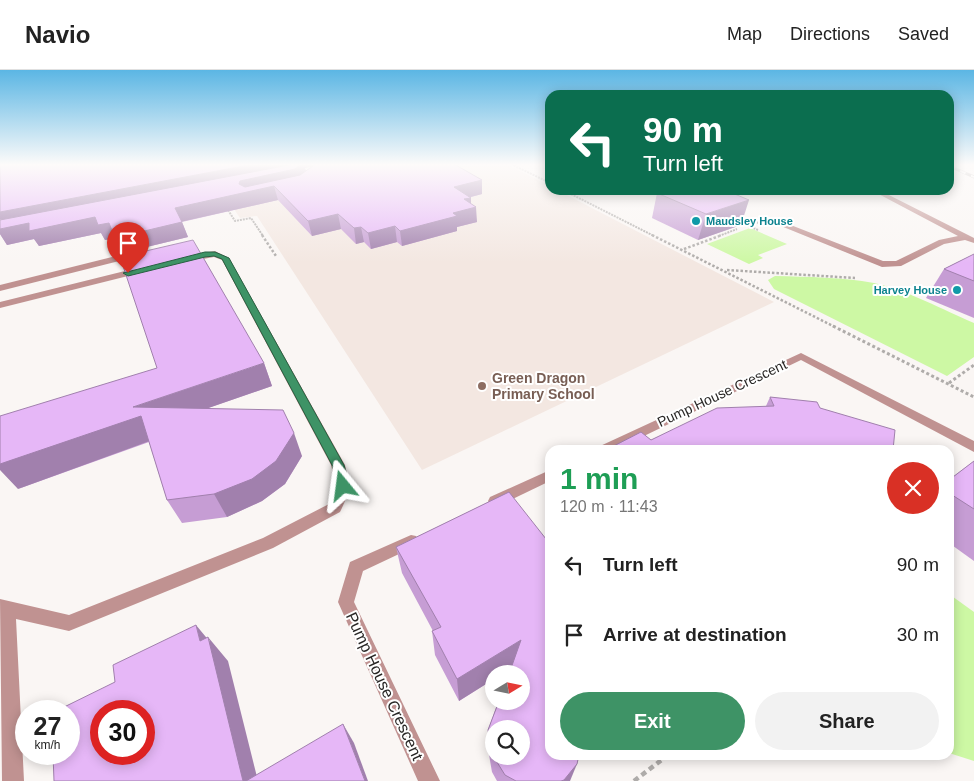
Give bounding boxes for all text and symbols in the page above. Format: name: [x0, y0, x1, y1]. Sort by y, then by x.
text: Navio: [25, 21, 90, 48]
text: Map: [727, 24, 762, 44]
text: Directions: [790, 24, 870, 44]
text: Saved: [898, 24, 949, 44]
icon: left: [560, 110, 625, 175]
text: 90 m: [643, 110, 723, 149]
text: Turn left: [643, 151, 723, 176]
marker: Maudsley House: [690, 215, 702, 227]
place label: Maudsley House: [706, 215, 793, 227]
pin: [107, 222, 149, 273]
icon: arrive: [114, 229, 142, 257]
place label: Harvey House: [874, 284, 947, 296]
marker: Harvey House: [951, 284, 963, 296]
street label: Pump House Crescent: [655, 356, 789, 430]
place label: Green Dragon Primary School: [492, 370, 595, 402]
marker: Green Dragon Primary School: [476, 380, 488, 392]
position arrow: [316, 459, 368, 511]
text: 1 min: [560, 462, 638, 495]
button: close: [887, 462, 939, 514]
text: 120 m · 11:43: [560, 498, 658, 515]
icon: left: [560, 551, 588, 579]
text: Turn left: [603, 554, 678, 575]
text: 90 m: [897, 554, 939, 575]
street label: Pump House Crescent: [343, 610, 426, 763]
icon: arrive: [560, 621, 588, 649]
text: Arrive at destination: [603, 624, 787, 645]
text: 30 m: [897, 624, 939, 645]
north arrow: [485, 665, 530, 710]
map controls: [485, 665, 530, 765]
button: Exit: [560, 692, 745, 750]
button: Share: [755, 692, 939, 750]
speed limit sign: 30: [90, 700, 155, 765]
text: 27: [34, 712, 61, 740]
button: search: [485, 720, 530, 765]
text: km/h: [34, 738, 61, 752]

